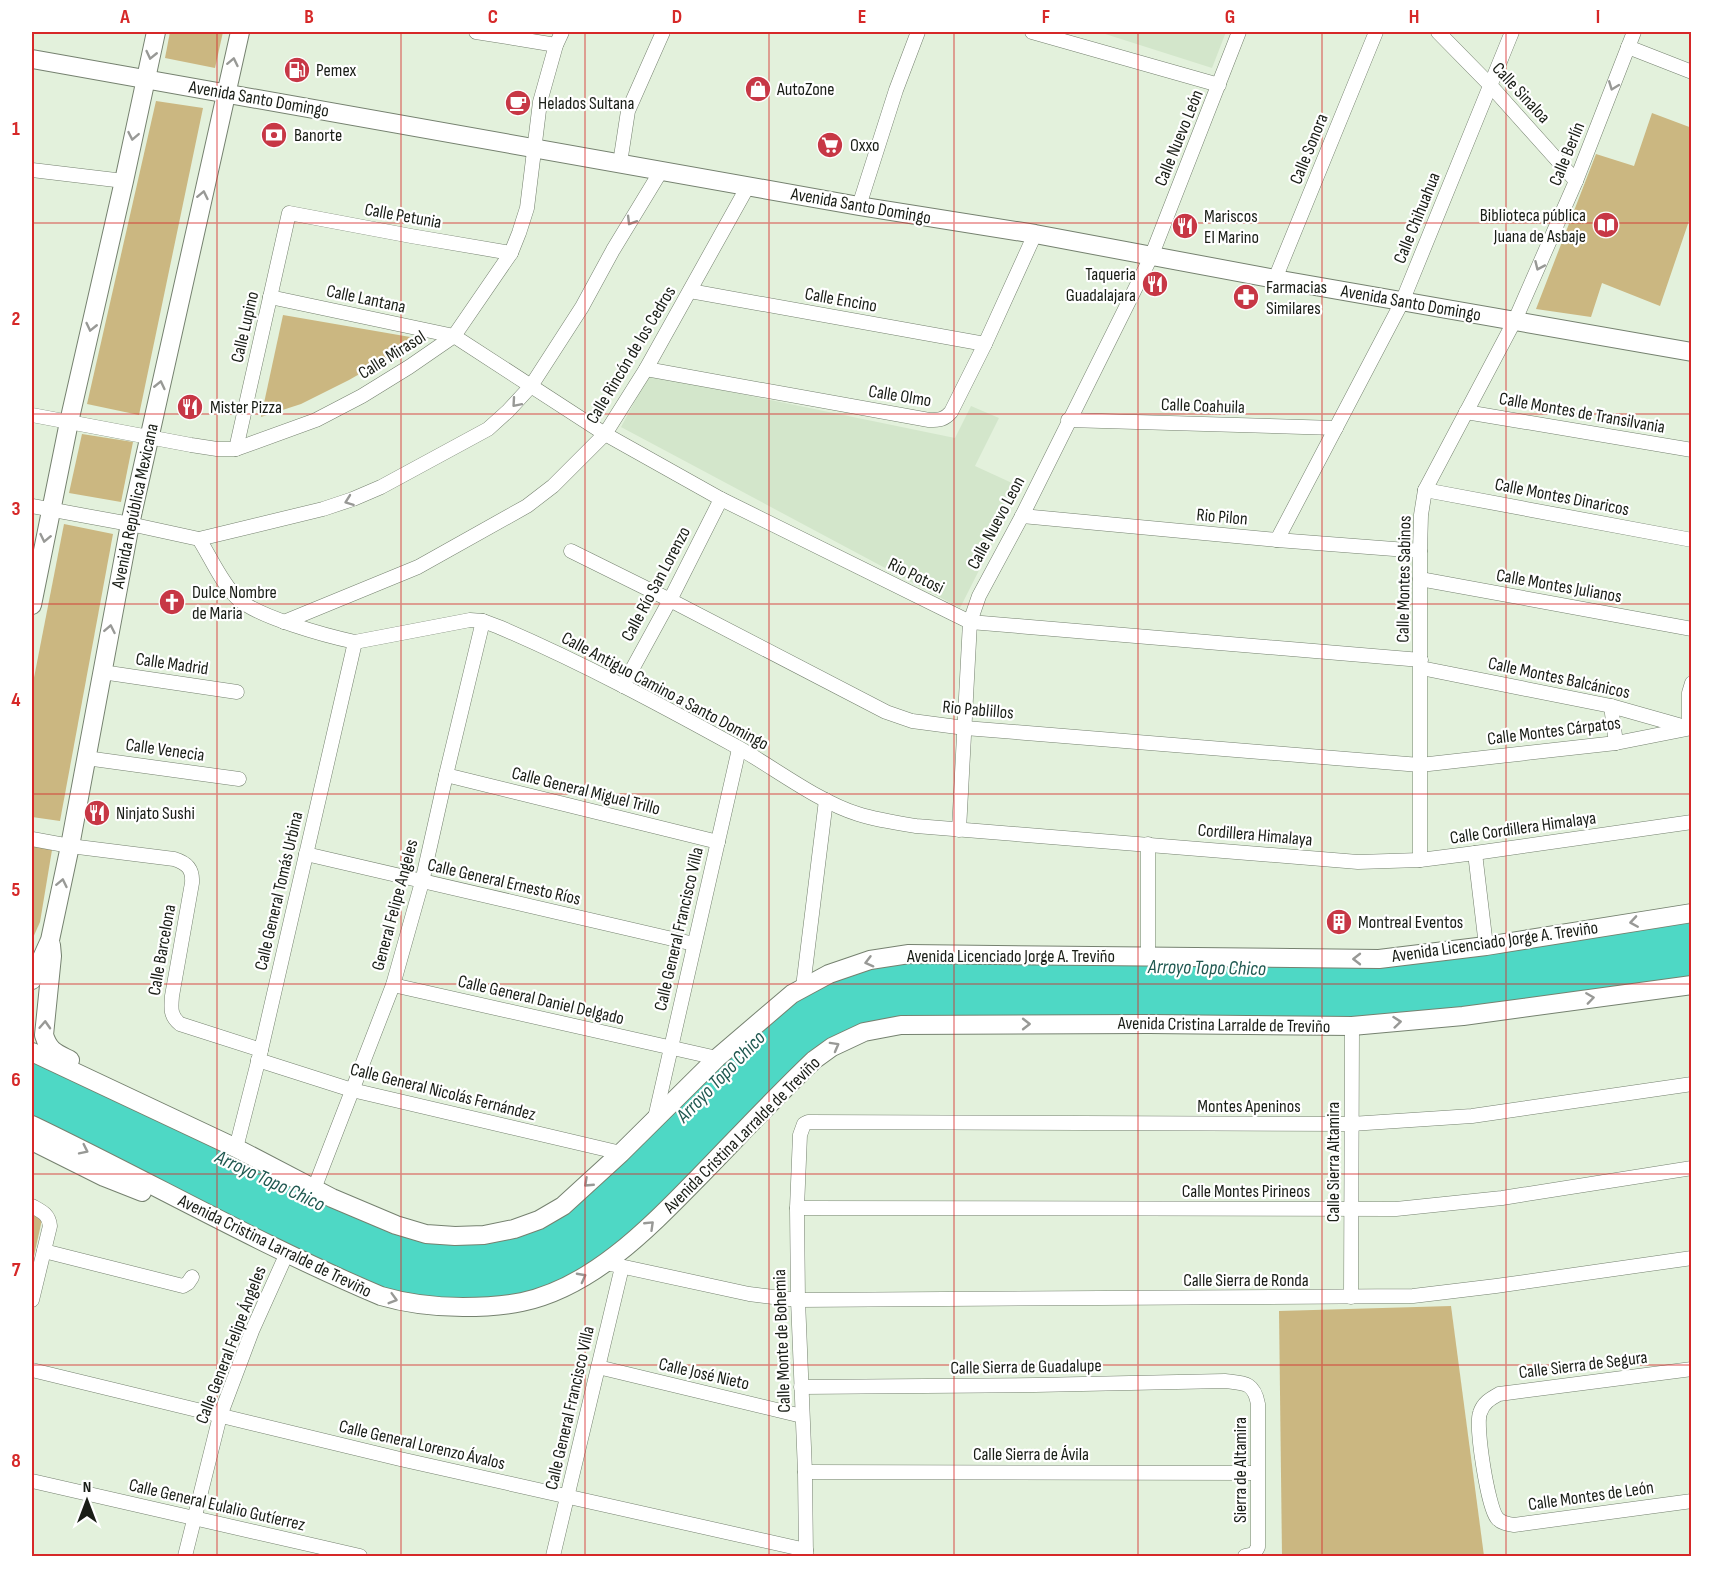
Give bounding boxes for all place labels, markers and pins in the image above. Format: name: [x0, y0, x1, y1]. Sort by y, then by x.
fuel station icon: Pemex: [282, 55, 312, 85]
place label: Pemex: [316, 60, 356, 81]
shop icon: AutoZone: [743, 74, 773, 104]
place label: AutoZone: [776, 79, 835, 100]
cafe icon: Helados Sultana: [503, 88, 533, 118]
place label: Helados Sultana: [538, 93, 635, 114]
bank icon: Banorte: [259, 120, 289, 150]
place label: Banorte: [294, 125, 342, 146]
supermarket icon: Oxxo: [815, 130, 845, 160]
place label: Oxxo: [850, 135, 880, 156]
place label: Biblioteca pública Juana de Asbaje: [1480, 205, 1586, 247]
place label: Mariscos El Marino: [1204, 206, 1259, 248]
library icon: Biblioteca pública Juana de Asbaje: [1591, 210, 1621, 240]
restaurant icon: Mariscos El Marino: [1170, 211, 1200, 241]
place label: Taqueria Guadalajara: [1066, 264, 1136, 306]
restaurant icon: Taqueria Guadalajara: [1140, 269, 1170, 299]
place label: Farmacias Similares: [1266, 277, 1327, 319]
pharmacy icon: Farmacias Similares: [1231, 282, 1261, 312]
restaurant icon: Mister Pizza: [175, 392, 205, 422]
place label: Mister Pizza: [210, 397, 282, 418]
place label: Dulce Nombre de Maria: [192, 582, 277, 624]
church icon: Dulce Nombre de Maria: [157, 587, 187, 617]
restaurant icon: Ninjato Sushi: [82, 798, 112, 828]
place label: Ninjato Sushi: [116, 803, 195, 824]
building icon: Montreal Eventos: [1324, 907, 1354, 937]
place label: Montreal Eventos: [1358, 912, 1463, 933]

